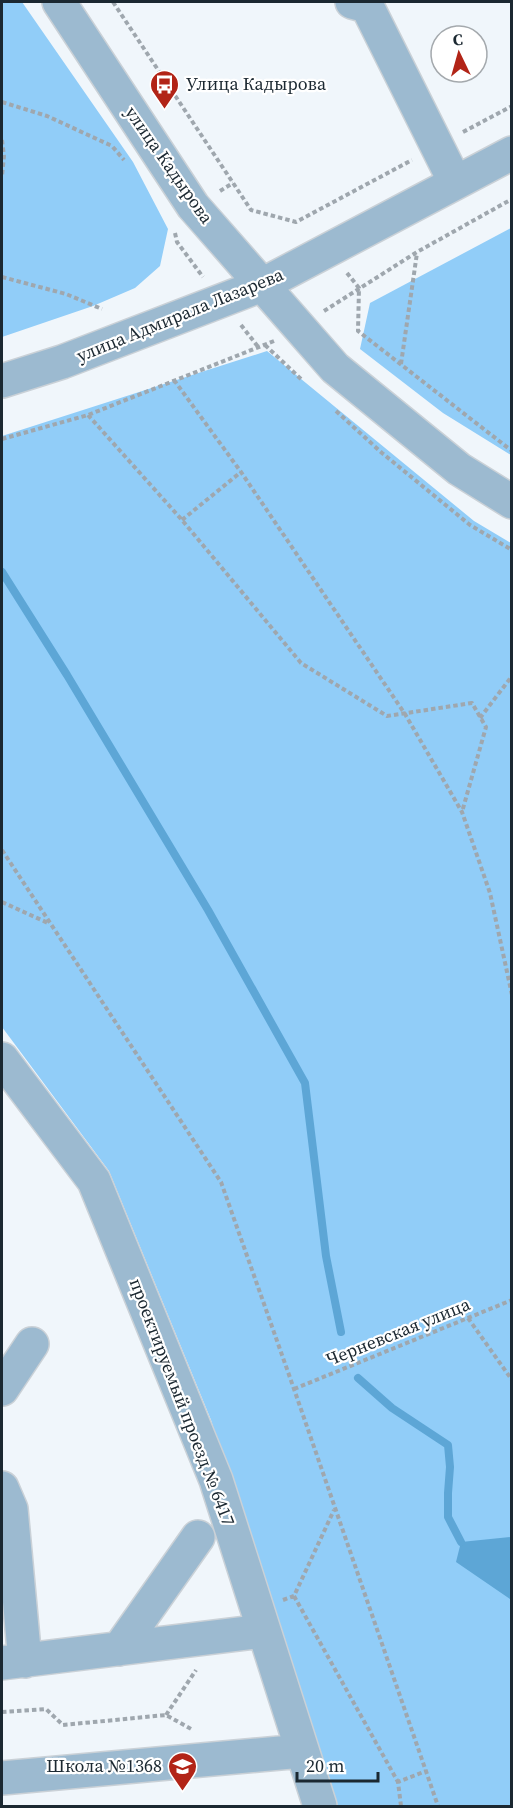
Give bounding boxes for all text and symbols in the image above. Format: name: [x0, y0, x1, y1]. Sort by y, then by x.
north arrow: [429, 24, 489, 84]
text: С: [452, 28, 464, 50]
bus stop icon: Улица Кадырова: [149, 68, 181, 110]
place label: Улица Кадырова: [186, 71, 327, 96]
street label: улица Кадырова: [120, 101, 220, 229]
street label: улица Адмирала Лазарева: [73, 261, 288, 368]
street label: проектируемый проезд № 6417: [124, 1274, 241, 1529]
street label: Черневская улица: [322, 1291, 474, 1372]
scale bar: [297, 1745, 378, 1783]
school or university icon: Школа №1368: [167, 1750, 199, 1792]
place label: Школа №1368: [46, 1753, 162, 1778]
text: 20 m: [306, 1753, 344, 1778]

